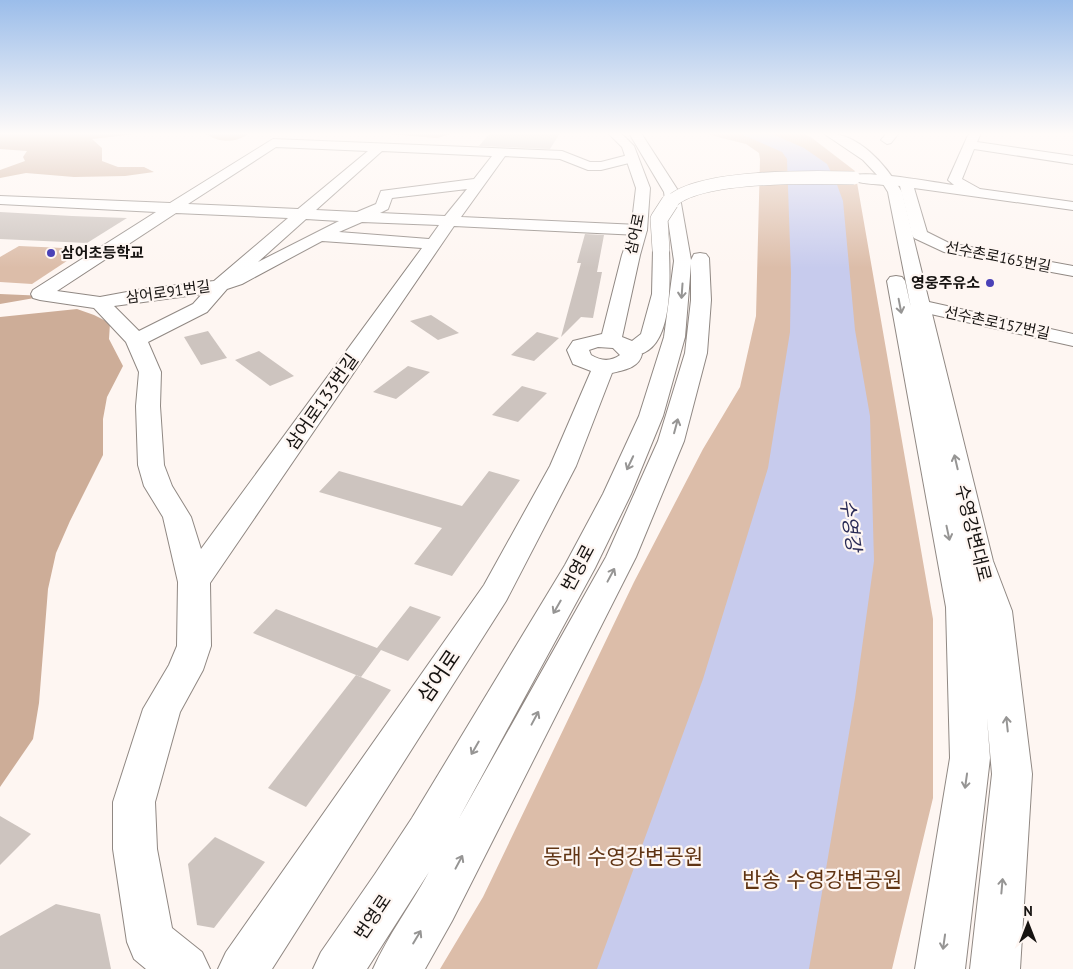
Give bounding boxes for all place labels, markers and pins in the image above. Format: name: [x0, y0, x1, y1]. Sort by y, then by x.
place label: 삼어초등학교: [61, 243, 144, 262]
marker: 삼어초등학교: [45, 247, 57, 259]
place label: 영웅주유소: [911, 273, 980, 292]
marker: 영웅주유소: [984, 277, 996, 289]

